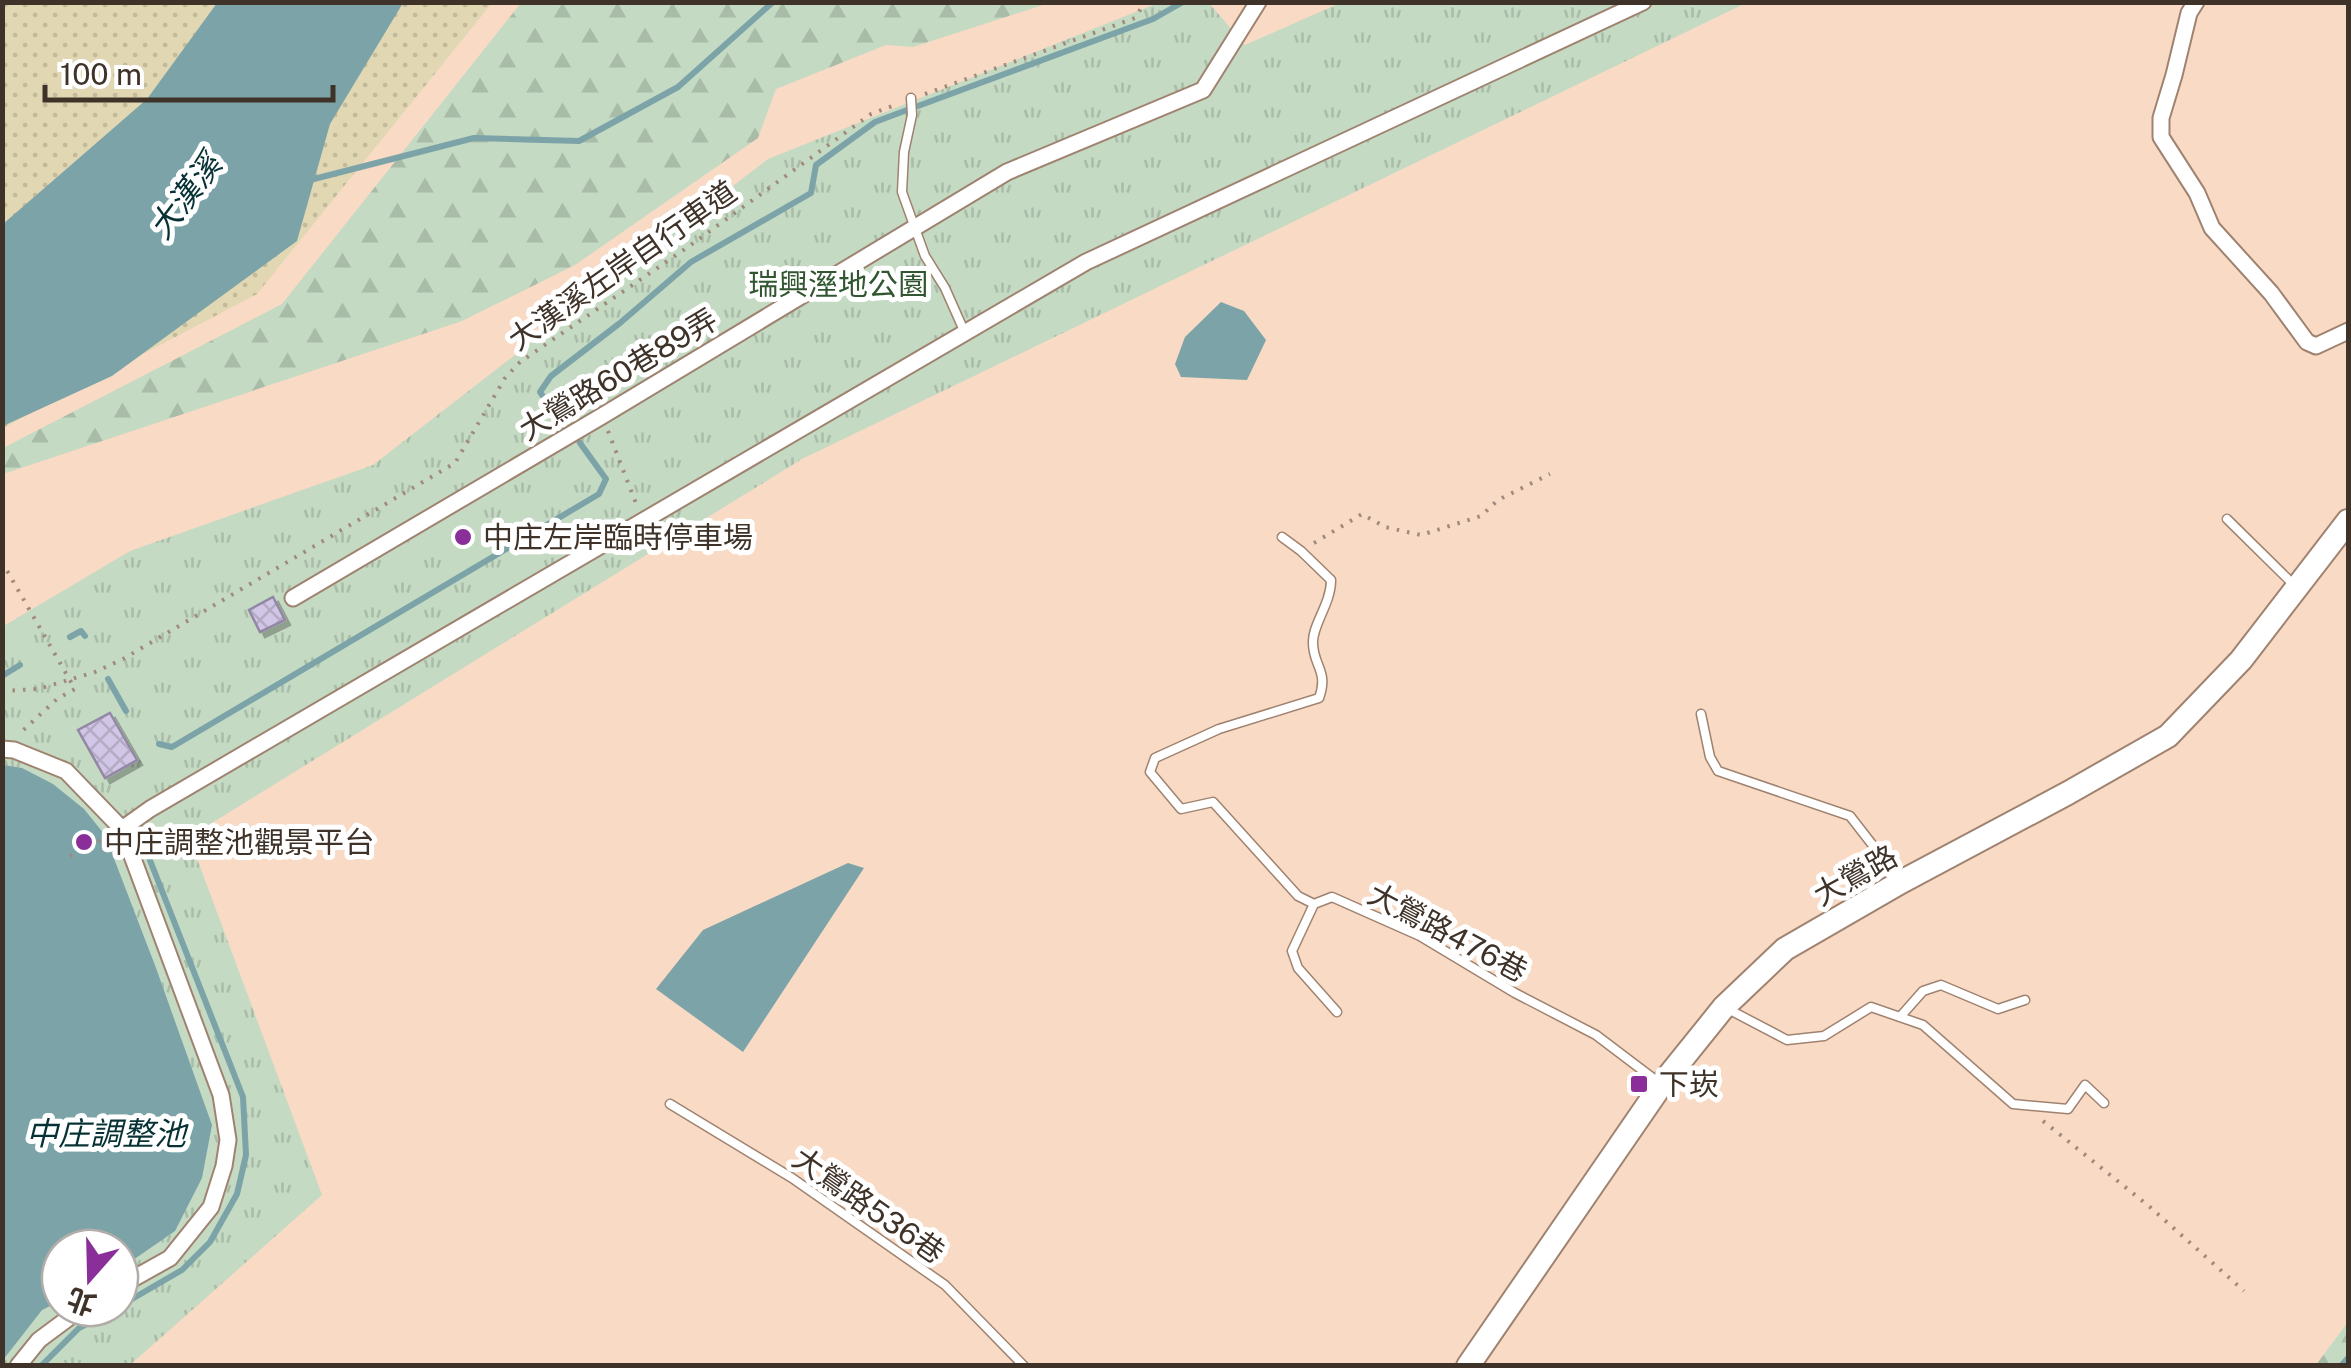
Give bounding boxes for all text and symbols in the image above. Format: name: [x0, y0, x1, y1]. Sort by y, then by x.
scale bar: [45, 40, 332, 102]
text: 100 m: [60, 56, 142, 92]
water label: 大漢溪: [141, 143, 231, 245]
street label: 大漢溪左岸自行車道: [501, 173, 743, 357]
park label: 瑞興溼地公園: [748, 266, 928, 302]
street label: 大鶯路60巷89弄: [512, 301, 724, 447]
place label: 中庄左岸臨時停車場: [483, 519, 753, 555]
marker: 中庄左岸臨時停車場: [452, 526, 474, 548]
place label: 中庄調整池觀景平台: [104, 824, 374, 860]
marker: 中庄調整池觀景平台: [73, 831, 95, 853]
street label: 大鶯路: [1807, 837, 1903, 913]
street label: 大鶯路476巷: [1362, 875, 1534, 989]
place label: 下崁: [1659, 1066, 1719, 1102]
marker: 下崁: [1628, 1073, 1650, 1095]
water label: 中庄調整池: [26, 1115, 189, 1152]
street label: 大鶯路536巷: [786, 1140, 952, 1270]
north arrow: [40, 1228, 140, 1328]
text: 北: [62, 1282, 100, 1322]

